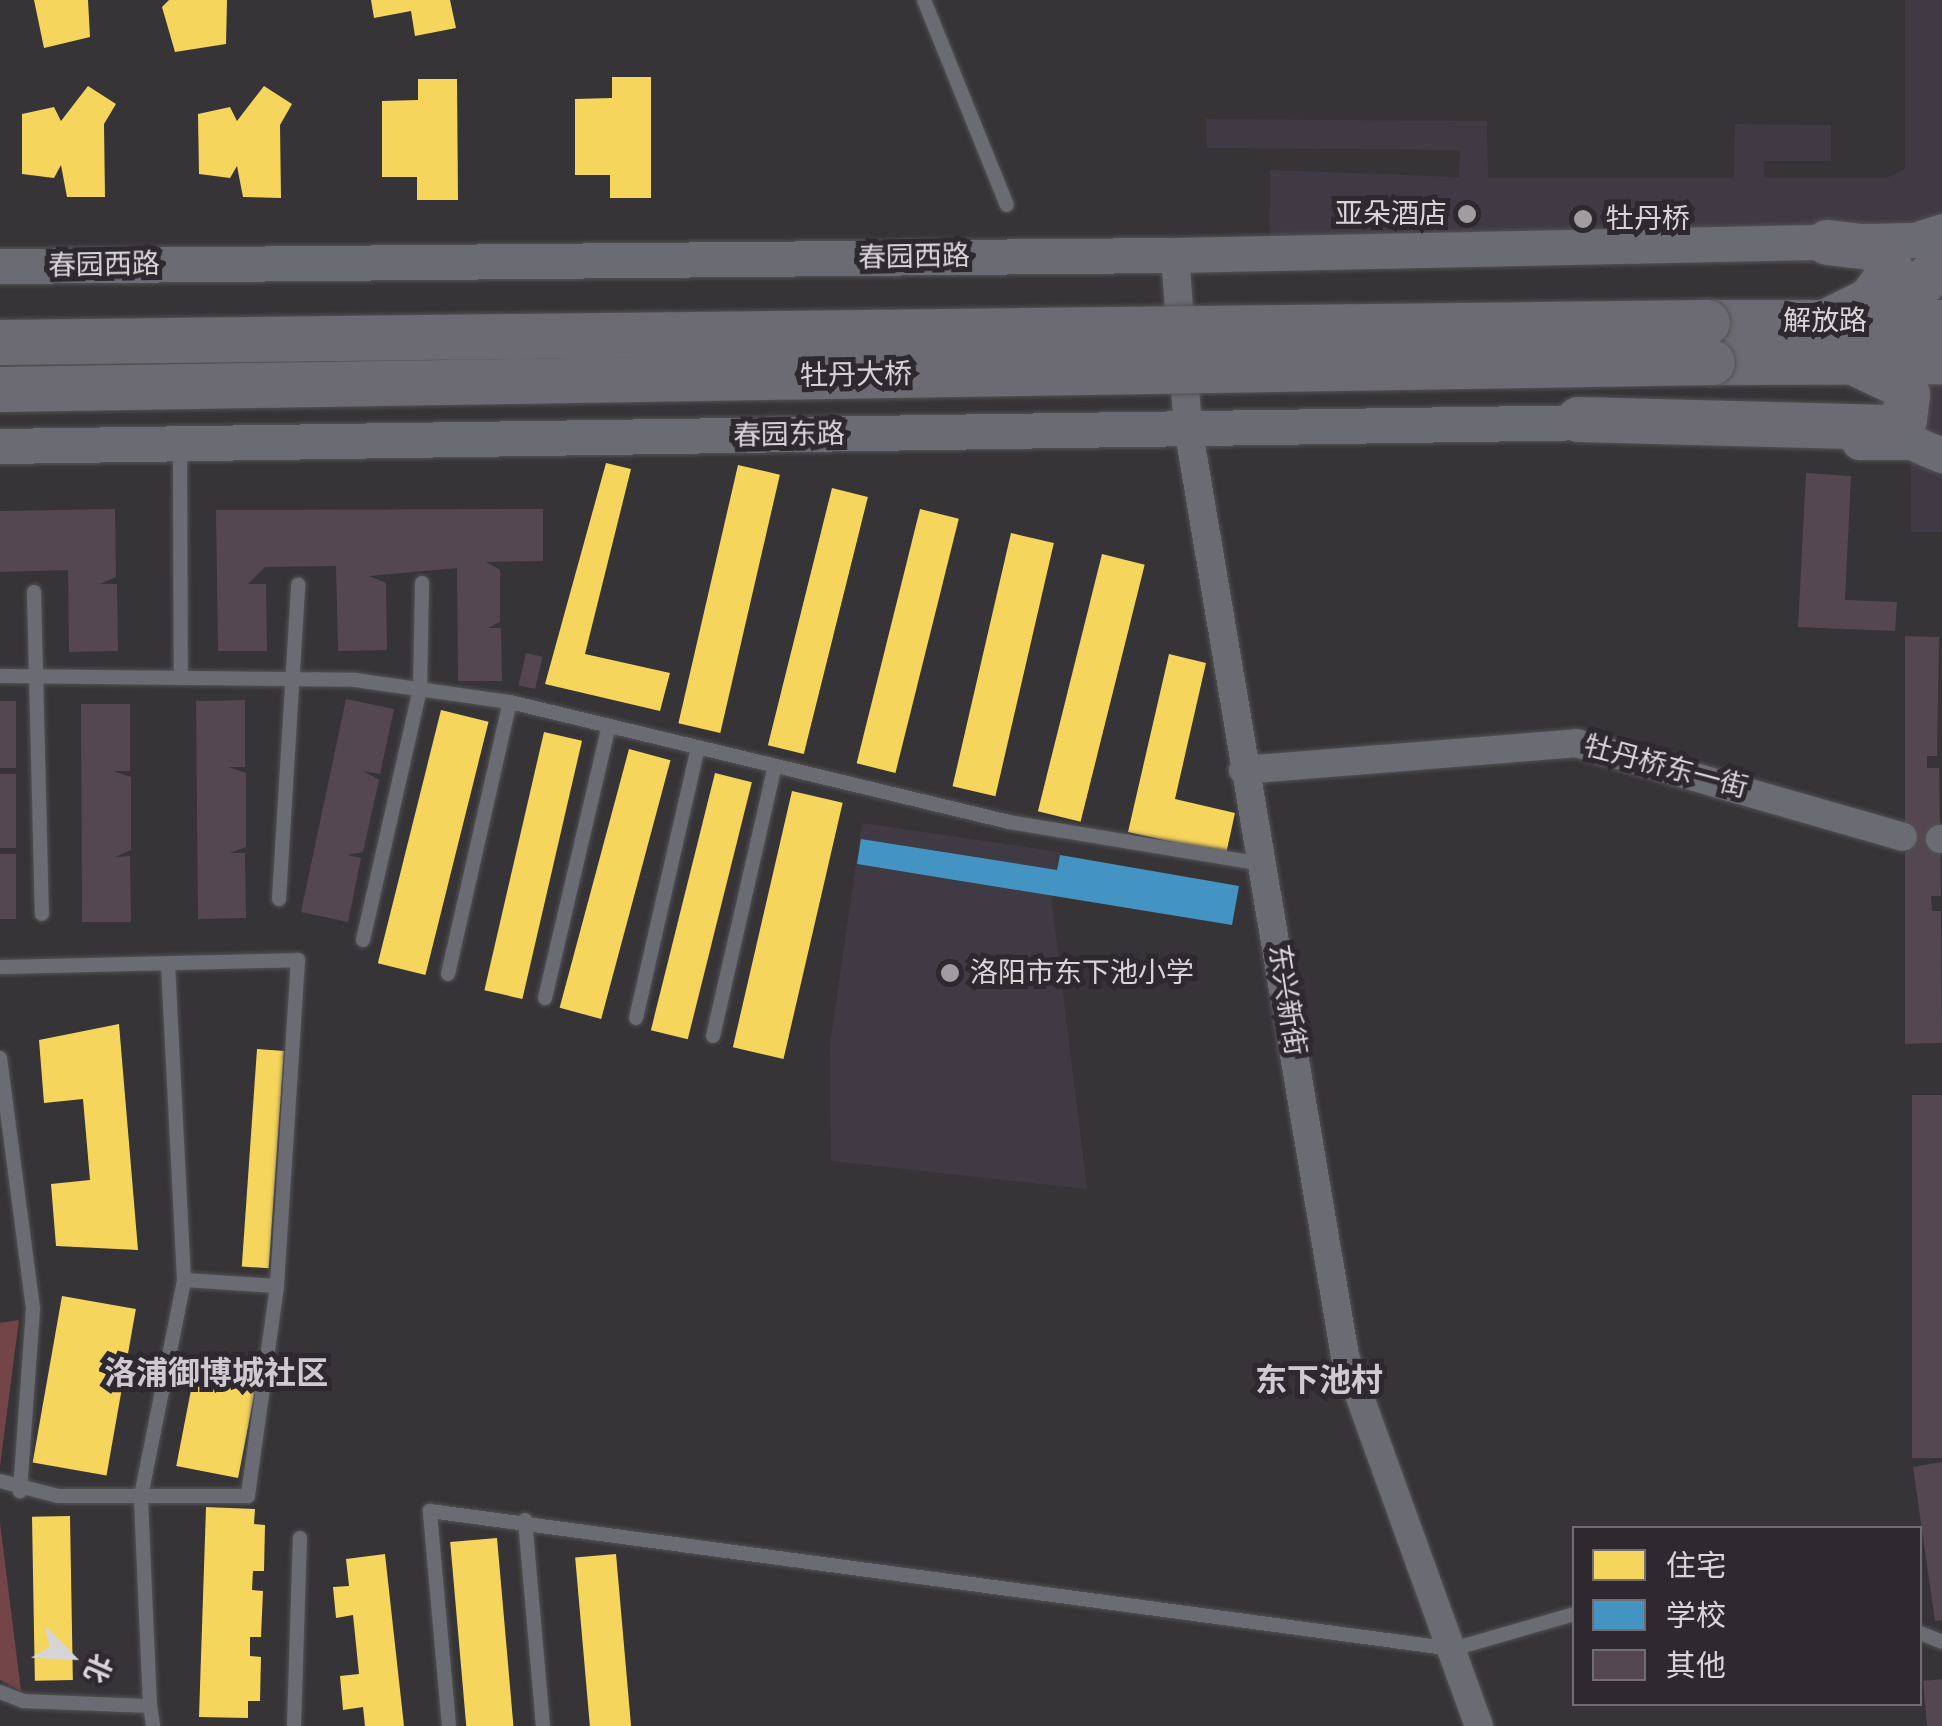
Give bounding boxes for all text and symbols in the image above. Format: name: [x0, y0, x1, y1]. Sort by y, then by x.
place label: 亚朵酒店: [1335, 197, 1447, 231]
place label: 牡丹桥: [1606, 202, 1690, 236]
marker: 亚朵酒店: [1456, 203, 1478, 225]
marker: 牡丹桥: [1570, 206, 1596, 232]
street label: 春园西路: [858, 239, 970, 275]
street label: 春园西路: [48, 247, 160, 283]
street label: 解放路: [1783, 304, 1867, 338]
street label: 牡丹大桥: [800, 357, 912, 393]
street label: 春园东路: [733, 417, 845, 453]
street label: 牡丹桥东一街: [1581, 729, 1751, 805]
street label: 东兴新街: [1262, 942, 1312, 1058]
place label: 洛阳市东下池小学: [970, 956, 1194, 990]
marker: 洛阳市东下池小学: [939, 962, 961, 984]
district label: 洛浦御博城社区: [104, 1354, 328, 1392]
district label: 东下池村: [1255, 1361, 1383, 1399]
legend: [1572, 1526, 1922, 1706]
text: 住宅: [1666, 1544, 1726, 1587]
text: 学校: [1666, 1594, 1726, 1637]
north arrow: [20, 1606, 120, 1706]
text: 其他: [1666, 1644, 1726, 1687]
text: 北: [74, 1648, 121, 1689]

